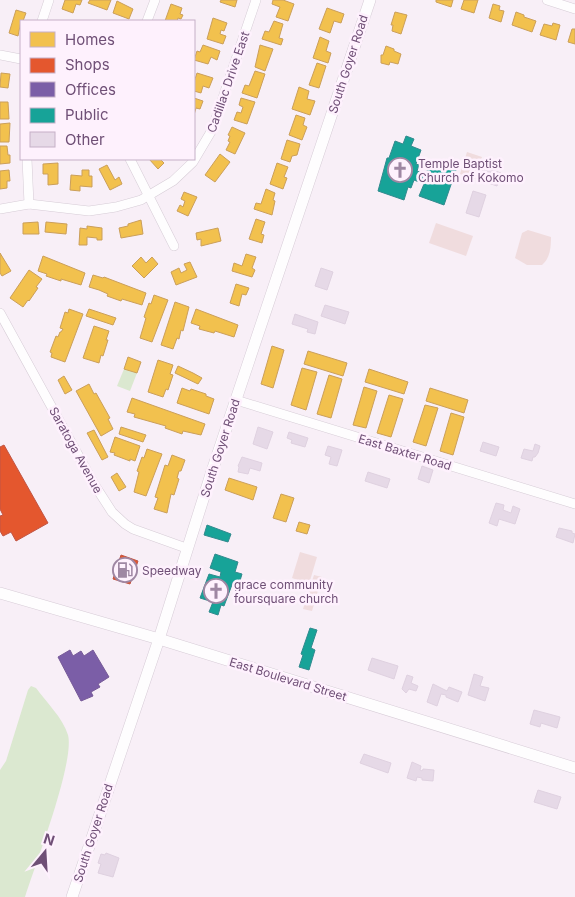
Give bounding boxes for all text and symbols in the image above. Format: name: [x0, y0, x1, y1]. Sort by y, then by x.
street label: South Goyer Road: [325, 13, 371, 115]
legend: [20, 20, 195, 160]
street label: Cadillac Drive East: [204, 29, 252, 135]
text: Homes: [65, 30, 115, 49]
text: Shops: [65, 55, 110, 74]
text: Offices: [65, 80, 116, 99]
text: Public: [65, 105, 108, 124]
text: Other: [65, 130, 105, 149]
place label: Temple Baptist Church of Kokomo: [418, 156, 524, 185]
church icon: Temple Baptist Church of Kokomo: [387, 157, 413, 183]
street label: South Goyer Road: [197, 397, 243, 499]
street label: Saratoga Avenue: [46, 404, 106, 496]
street label: East Baxter Road: [357, 431, 453, 473]
fuel station icon: Speedway: [112, 557, 138, 583]
place label: Speedway: [142, 563, 202, 578]
place label: grace community foursquare church: [234, 577, 338, 606]
church icon: grace community foursquare church: [203, 578, 229, 604]
street label: East Boulevard Street: [228, 654, 348, 704]
street label: South Goyer Road: [70, 782, 116, 884]
north arrow: [20, 827, 70, 877]
text: N: [41, 829, 57, 849]

